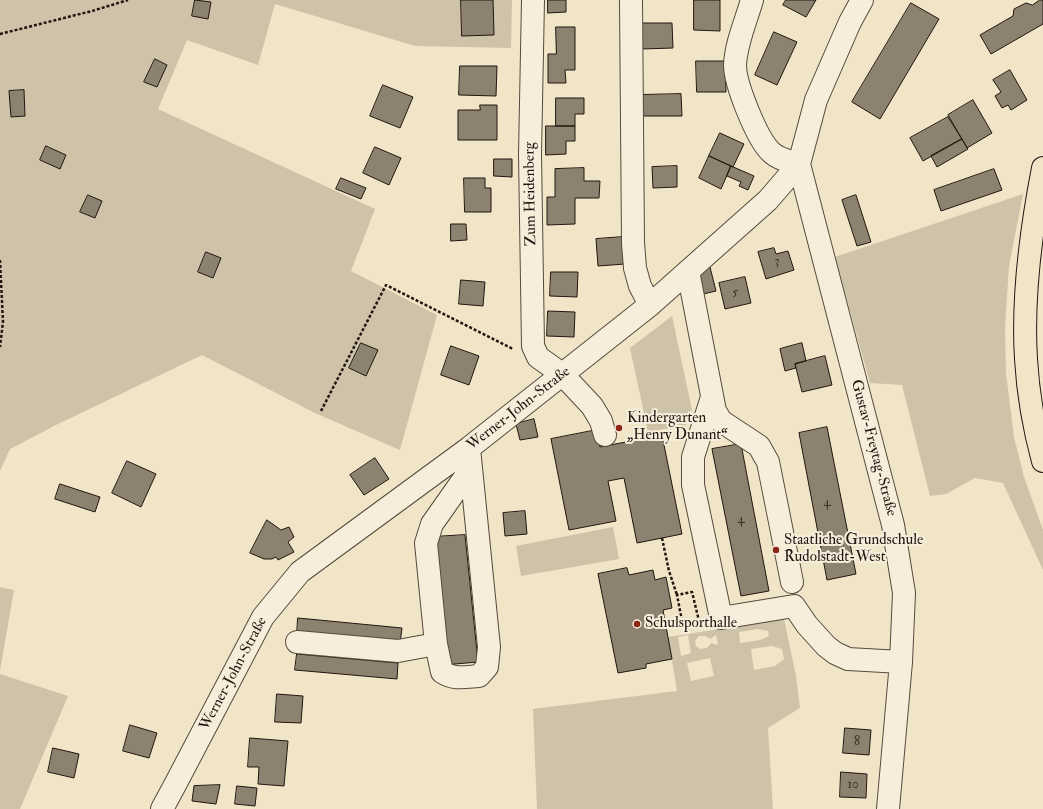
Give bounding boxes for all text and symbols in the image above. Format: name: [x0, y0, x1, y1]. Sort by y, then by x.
street label: Zum Heidenberg: [521, 142, 541, 246]
house number: 3: [775, 254, 779, 270]
house number: 5: [732, 285, 738, 301]
street label: Werner-John-Straße: [464, 363, 574, 455]
street label: Gustav-Freytag-Straße: [846, 378, 900, 518]
place label: Kindergarten „Henry Dunant“: [627, 410, 728, 445]
marker: Kindergarten „Henry Dunant“: [614, 423, 624, 433]
house number: 4: [823, 495, 831, 511]
house number: 4: [737, 512, 745, 528]
place label: Staatliche Grundschule Rudolstadt-West: [784, 532, 923, 567]
marker: Staatliche Grundschule Rudolstadt-West: [771, 545, 781, 555]
street label: Werner-John-Straße: [196, 614, 272, 734]
place label: Schulsporthalle: [645, 615, 737, 633]
marker: Schulsporthalle: [632, 619, 642, 629]
house number: 8: [854, 734, 860, 750]
house number: 10: [847, 777, 859, 793]

